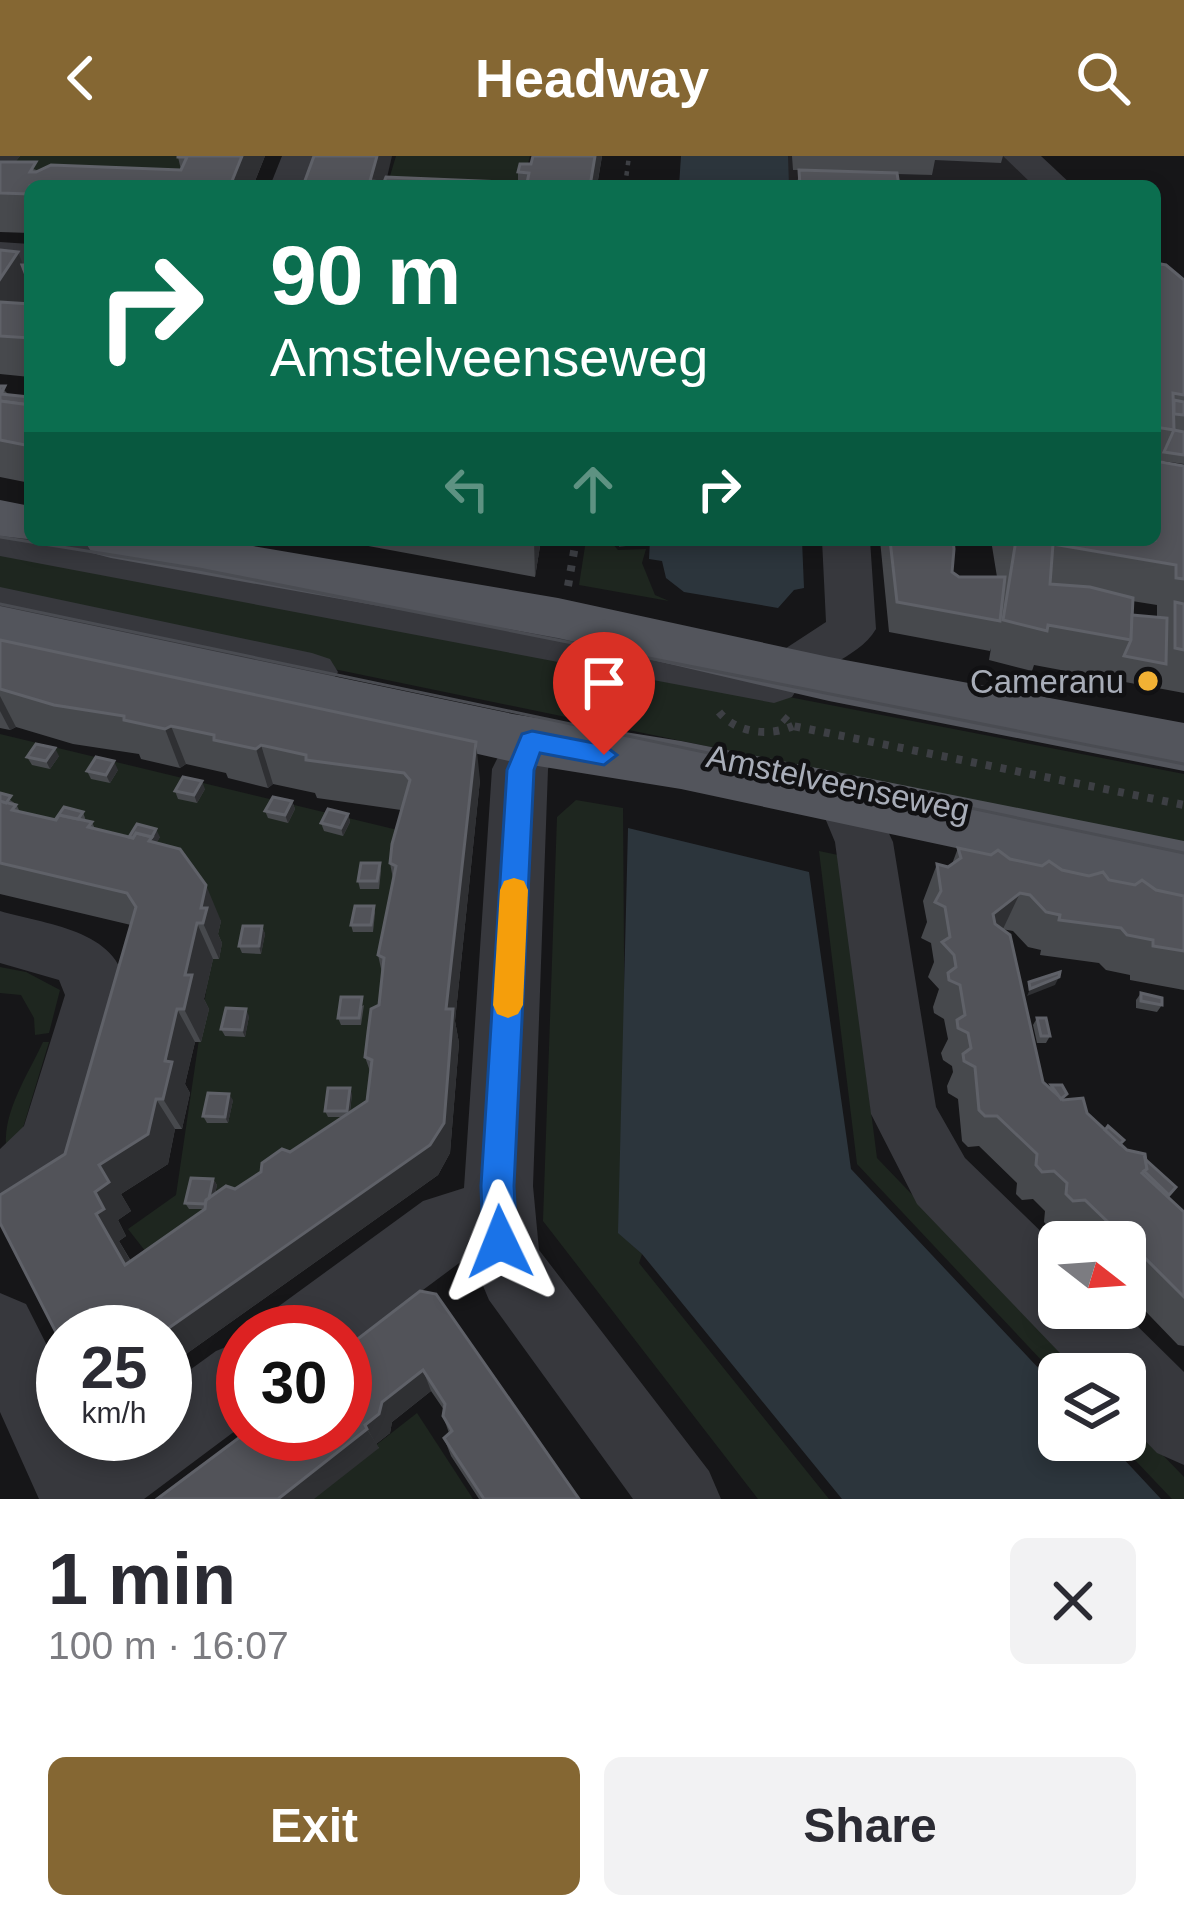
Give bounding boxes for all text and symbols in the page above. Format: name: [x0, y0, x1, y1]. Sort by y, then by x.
icon: back: [48, 45, 114, 111]
icon: search: [1070, 45, 1136, 111]
text: Headway: [475, 48, 709, 108]
icon: right: [72, 228, 228, 384]
text: 90 m: [270, 228, 461, 322]
text: Amstelveenseweg: [270, 327, 708, 387]
icon: left: [434, 456, 500, 522]
icon: ahead: [560, 456, 626, 522]
icon: right: [686, 456, 752, 522]
pin: [553, 632, 655, 755]
icon: arrive: [571, 650, 637, 716]
place label: Cameranu: [970, 663, 1124, 700]
marker: Cameranu: [1135, 668, 1161, 694]
street label: Amstelveenseweg: [703, 737, 973, 829]
position arrow: [437, 1179, 563, 1305]
north arrow: [1038, 1221, 1146, 1329]
map controls: [1038, 1221, 1146, 1461]
speed limit sign: 30: [216, 1305, 372, 1461]
text: 25: [81, 1334, 147, 1401]
button: layers: [1038, 1353, 1146, 1461]
text: km/h: [81, 1396, 147, 1429]
button: close: [1010, 1538, 1136, 1664]
text: 1 min: [48, 1539, 236, 1619]
text: 100 m · 16:07: [48, 1624, 289, 1667]
button: Exit: [48, 1757, 580, 1895]
button: Share: [604, 1757, 1136, 1895]

